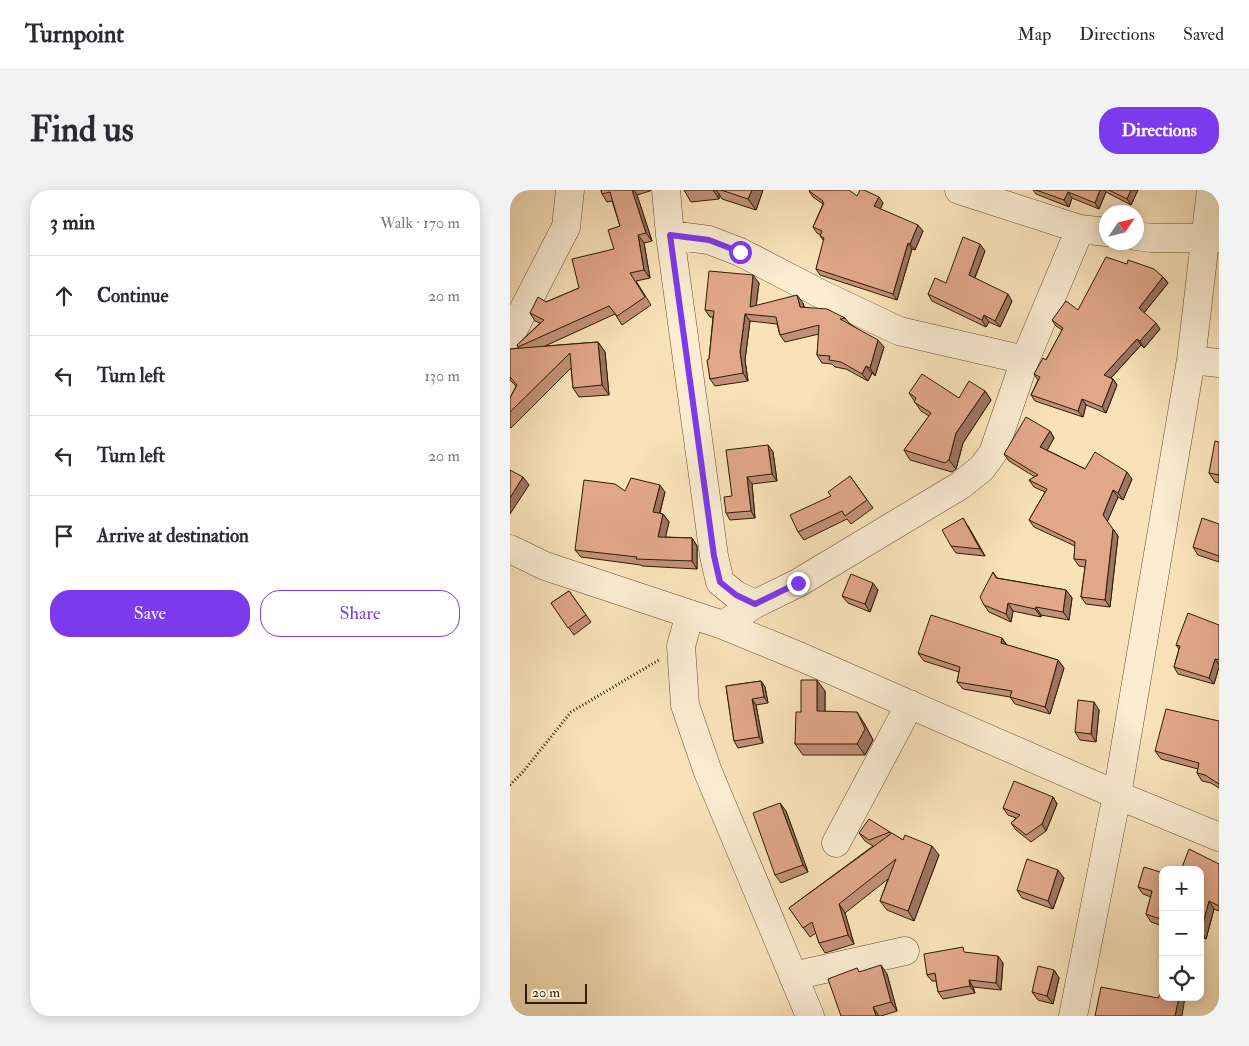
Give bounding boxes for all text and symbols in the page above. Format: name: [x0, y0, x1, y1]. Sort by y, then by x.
text: Turnpoint: [25, 19, 124, 50]
text: Map: [1018, 23, 1051, 46]
text: Directions: [1079, 23, 1155, 46]
text: Saved: [1183, 23, 1224, 46]
button: Directions: [1099, 107, 1219, 154]
text: Find us: [30, 108, 134, 152]
north arrow: [1099, 205, 1144, 250]
text: 3 min: [50, 209, 95, 236]
text: Walk · 170 m: [380, 213, 460, 233]
route start: [729, 241, 752, 264]
icon: ahead: [50, 282, 78, 310]
text: Continue: [97, 284, 168, 308]
text: 20 m: [428, 286, 460, 306]
icon: left: [50, 362, 78, 390]
text: Turn left: [97, 364, 165, 388]
text: 130 m: [424, 366, 460, 386]
icon: left: [50, 442, 78, 470]
text: Turn left: [97, 444, 165, 468]
text: 20 m: [428, 446, 460, 466]
icon: arrive: [50, 522, 78, 550]
text: Arrive at destination: [97, 524, 249, 548]
route end: [787, 572, 810, 595]
button: Save: [50, 590, 250, 637]
button: Share: [260, 590, 460, 637]
map controls: [1159, 866, 1204, 1001]
button: +: [1159, 866, 1204, 911]
button: −: [1159, 911, 1204, 956]
button: locate: [1159, 956, 1204, 1001]
scale bar: [525, 981, 588, 1004]
text: 20 m: [532, 984, 560, 1001]

